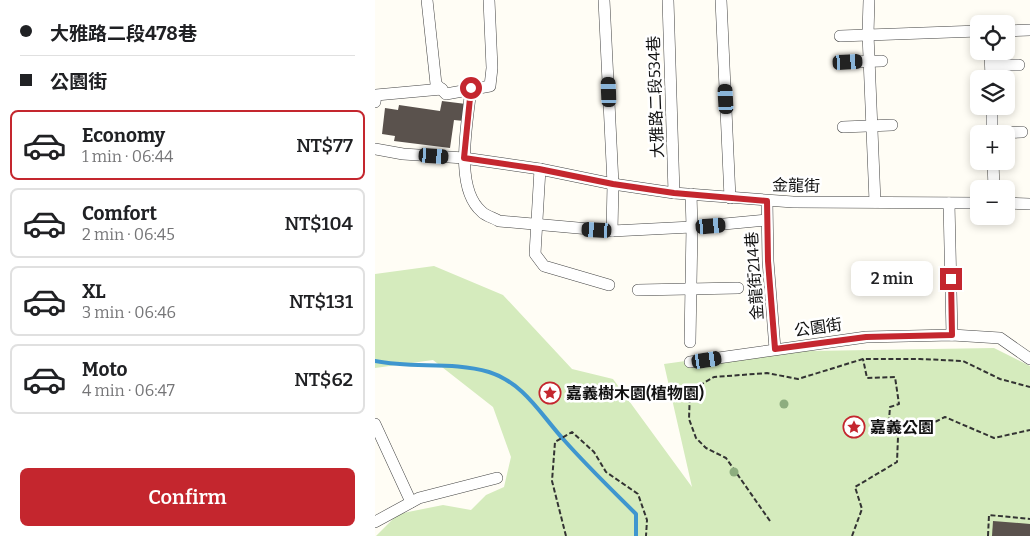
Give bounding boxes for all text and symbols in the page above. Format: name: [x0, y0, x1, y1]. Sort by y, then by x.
map controls: [970, 15, 1015, 225]
button: locate: [970, 15, 1015, 60]
text: 大雅路二段478巷: [50, 22, 197, 45]
street label: 大雅路二段534巷: [644, 35, 667, 159]
car: [832, 54, 863, 70]
text: 公園街: [50, 70, 107, 93]
button: layers: [970, 70, 1015, 115]
route start: [460, 77, 482, 99]
car: [600, 77, 617, 107]
car: [717, 84, 734, 114]
icon: car: [22, 123, 67, 168]
text: Economy: [82, 124, 165, 147]
button: +: [970, 125, 1015, 170]
text: NT$77: [296, 134, 353, 157]
text: 1 min · 06:44: [82, 147, 173, 166]
car: [418, 147, 449, 165]
street label: 金龍街: [772, 176, 820, 195]
button: −: [970, 180, 1015, 225]
icon: car: [22, 201, 67, 246]
text: Comfort: [82, 202, 157, 225]
text: NT$104: [285, 212, 353, 235]
car: [695, 217, 726, 235]
car: [581, 222, 612, 238]
text: 2 min · 06:45: [82, 225, 175, 244]
street label: 金龍街214巷: [742, 231, 767, 321]
callout: 2 min: [851, 262, 933, 296]
route end: [940, 268, 962, 290]
text: 2 min: [871, 269, 913, 288]
icon: car: [22, 279, 67, 324]
text: XL: [82, 280, 106, 303]
text: NT$131: [289, 290, 353, 313]
text: 3 min · 06:46: [82, 303, 176, 322]
street label: 公園街: [793, 315, 843, 340]
car: [691, 350, 722, 370]
icon: car: [22, 357, 67, 402]
text: Moto: [82, 358, 128, 381]
text: NT$62: [294, 368, 353, 391]
text: 4 min · 06:47: [82, 381, 175, 400]
place icon: 嘉義樹木園(植物園): [538, 381, 562, 405]
place label: 嘉義樹木園(植物園): [566, 384, 704, 403]
place icon: 嘉義公園: [842, 415, 866, 439]
place label: 嘉義公園: [870, 418, 934, 437]
button: Confirm: [20, 468, 355, 526]

